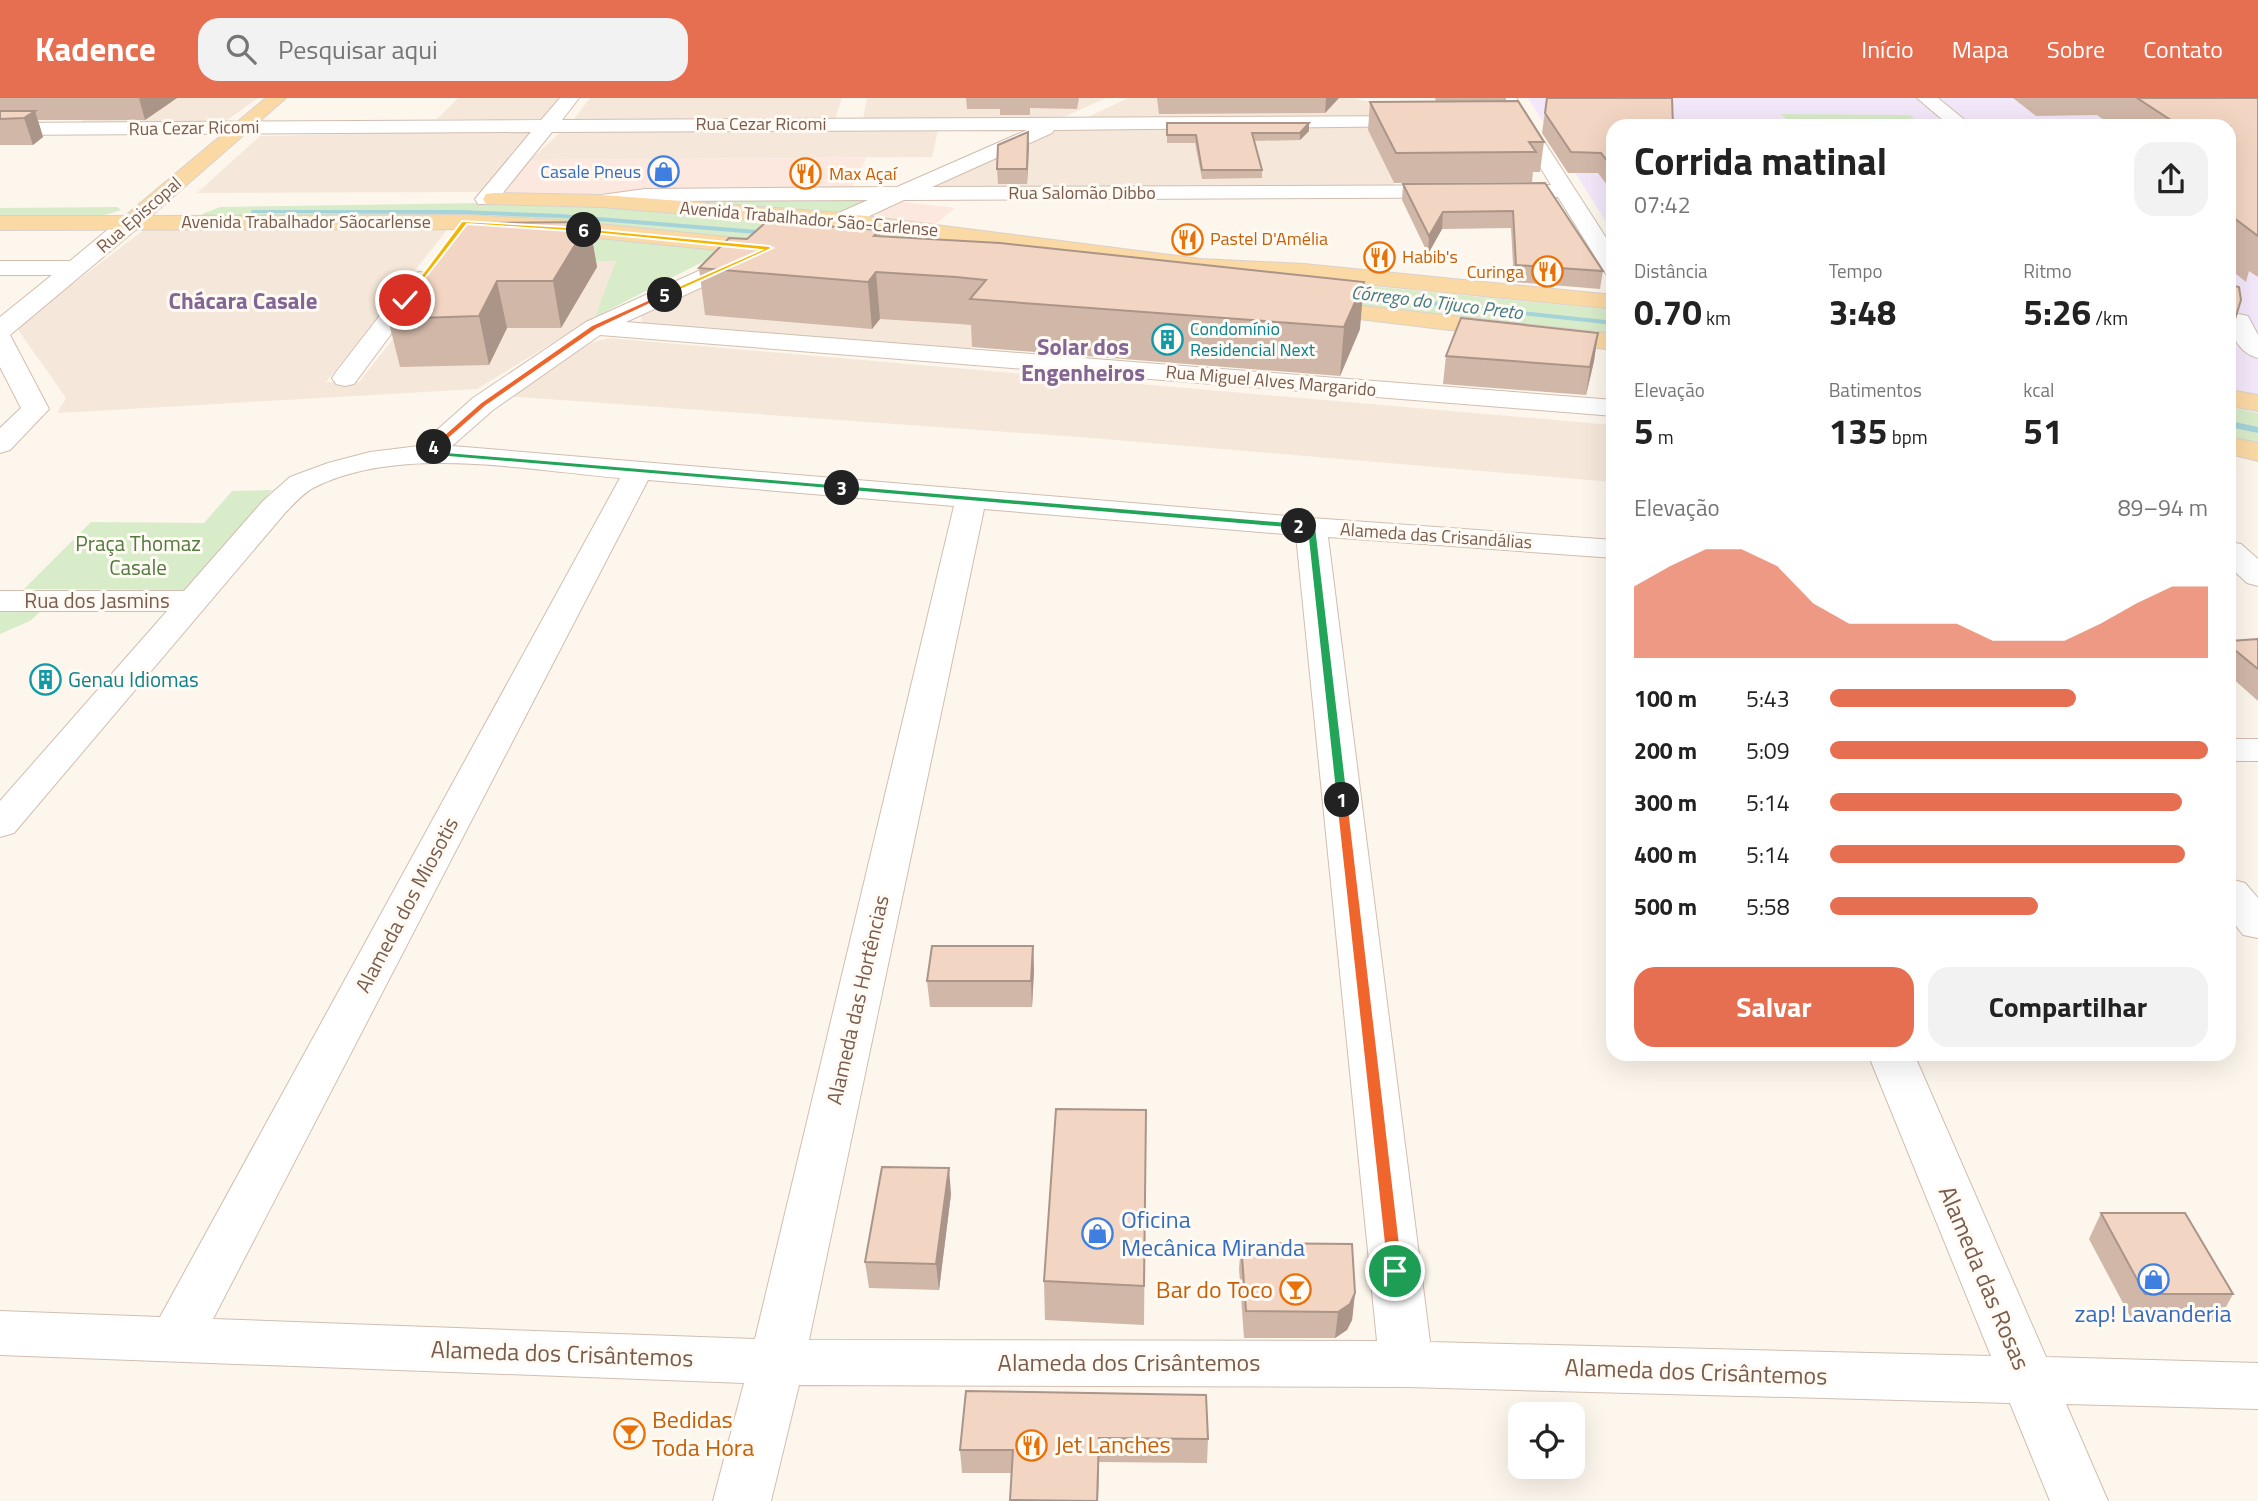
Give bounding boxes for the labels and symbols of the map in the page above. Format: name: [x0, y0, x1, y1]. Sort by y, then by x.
street label: Rua Cezar Ricomi: [696, 110, 826, 137]
street label: Rua Cezar Ricomi: [128, 113, 260, 142]
shop icon: Casale Pneus: [647, 155, 681, 189]
restaurant icon: Max Açaí: [789, 157, 823, 191]
place label: Casale Pneus: [540, 158, 641, 185]
place label: Max Açaí: [829, 160, 899, 187]
street label: Rua Episcopal: [90, 170, 187, 259]
street label: Rua Salomão Dibbo: [1008, 179, 1156, 206]
street label: Avenida Trabalhador São-Carlense: [679, 194, 939, 243]
street label: Avenida Trabalhador Sãocarlense: [181, 208, 431, 235]
pin: 6: [566, 212, 602, 248]
restaurant icon: Pastel D'Amélia: [1170, 222, 1204, 256]
place label: Pastel D'Amélia: [1210, 225, 1328, 252]
restaurant icon: Habib's: [1362, 240, 1396, 274]
place label: Habib's: [1402, 243, 1458, 270]
restaurant icon: Curinga: [1530, 255, 1564, 289]
place label: Curinga: [1467, 258, 1524, 285]
pin: [375, 270, 435, 330]
water label: Córrego do Tijuco Preto: [1350, 277, 1525, 326]
pin: 5: [648, 278, 682, 312]
district label: Chácara Casale: [168, 283, 318, 318]
place label: Condomínio Residencial Next: [1190, 315, 1316, 363]
building icon: Condomínio Residencial Next: [1150, 322, 1184, 356]
district label: Solar dos Engenheiros: [1021, 329, 1145, 390]
street label: Rua Miguel Alves Margarido: [1165, 358, 1377, 403]
pin: 4: [416, 430, 452, 464]
pin: 3: [824, 470, 860, 506]
pin: 2: [1282, 508, 1316, 544]
street label: Alameda das Crisandálias: [1339, 515, 1533, 556]
park label: Praça Thomaz Casale: [75, 527, 201, 583]
street label: Rua dos Jasmins: [24, 584, 170, 616]
building icon: Genau Idiomas: [28, 663, 62, 697]
place label: Genau Idiomas: [68, 663, 199, 695]
pin: 1: [1324, 782, 1360, 818]
street label: Alameda dos Miosotis: [346, 811, 466, 998]
street label: Alameda das Hortências: [817, 892, 897, 1108]
street label: Alameda das Rosas: [1930, 1180, 2040, 1375]
place label: Oficina Mecânica Miranda: [1121, 1201, 1305, 1265]
shop icon: Oficina Mecânica Miranda: [1081, 1217, 1115, 1251]
pin: [1365, 1241, 1425, 1301]
shop icon: zap! Lavanderia: [2136, 1263, 2170, 1297]
place label: Bar do Toco: [1156, 1271, 1273, 1307]
bar icon: Bar do Toco: [1279, 1273, 1313, 1307]
place label: zap! Lavanderia: [2075, 1295, 2231, 1331]
street label: Alameda dos Crisântemos: [430, 1330, 694, 1376]
street label: Alameda dos Crisântemos: [998, 1344, 1260, 1380]
street label: Alameda dos Crisântemos: [1564, 1348, 1828, 1394]
place label: Bedidas Toda Hora: [652, 1401, 754, 1465]
bar icon: Bedidas Toda Hora: [612, 1417, 646, 1451]
place label: Jet Lanches: [1055, 1426, 1171, 1462]
restaurant icon: Jet Lanches: [1015, 1428, 1049, 1462]

